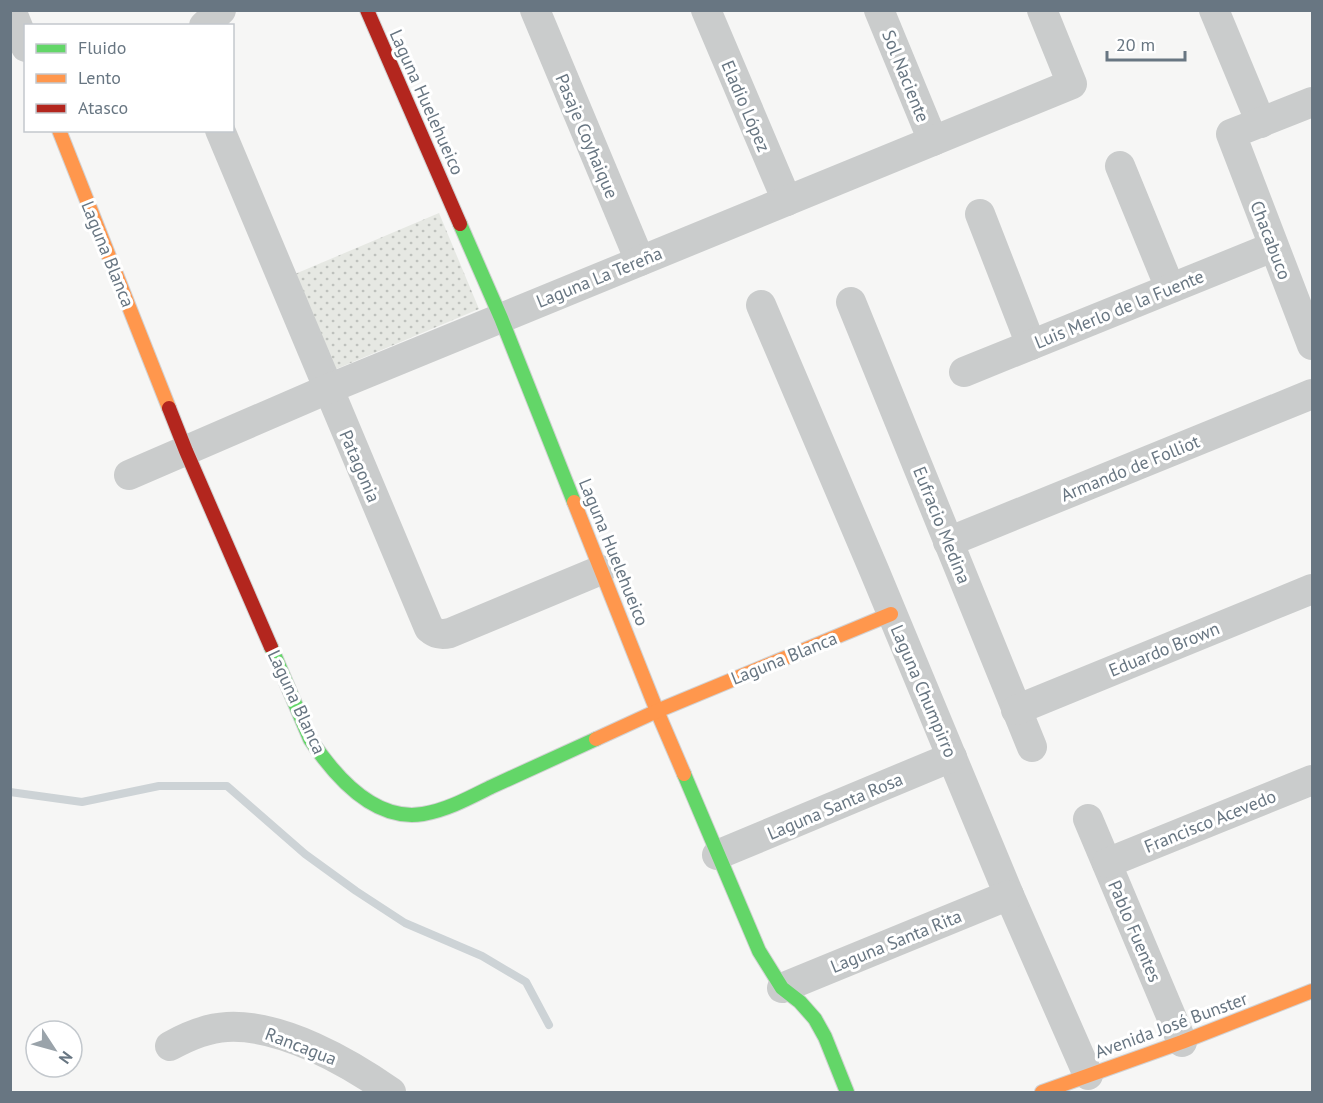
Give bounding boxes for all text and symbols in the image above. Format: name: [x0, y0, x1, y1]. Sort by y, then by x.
legend: [24, 24, 234, 132]
scale bar: [1107, 24, 1185, 62]
street label: Laguna Huelehueico: [385, 26, 469, 178]
street label: Sol Naciente: [877, 27, 935, 125]
text: 20 m: [1116, 33, 1155, 56]
text: Fluido: [78, 36, 126, 59]
street label: Eladio López: [716, 57, 776, 155]
text: Lento: [78, 66, 121, 89]
street label: Pasaje Coyhaique: [550, 70, 624, 202]
text: Atasco: [78, 96, 128, 119]
street label: Chacabuco: [1245, 197, 1297, 283]
street label: Laguna Blanca: [76, 198, 140, 310]
street label: Laguna La Tereña: [533, 241, 665, 313]
street label: Luis Merlo de la Fuente: [1031, 264, 1207, 354]
street label: Patagonia: [335, 426, 385, 506]
street label: Armando de Folliot: [1057, 430, 1203, 506]
street label: Eufracio Medina: [908, 463, 976, 587]
street label: Laguna Huelehueico: [574, 475, 654, 629]
street label: Eduardo Brown: [1105, 616, 1223, 682]
street label: Laguna Chumpirro: [886, 621, 962, 761]
street label: Laguna Blanca: [728, 626, 840, 690]
street label: Laguna Blanca: [263, 646, 331, 758]
street label: Laguna Santa Rosa: [764, 767, 906, 845]
street label: Francisco Acevedo: [1141, 784, 1279, 858]
street label: Pablo Fuentes: [1103, 877, 1167, 985]
street label: Laguna Santa Rita: [827, 904, 965, 978]
street label: Avenida José Bunster: [1091, 987, 1251, 1063]
north arrow: [24, 1019, 84, 1079]
street label: Rancagua: [262, 1022, 340, 1070]
text: N: [55, 1048, 77, 1068]

